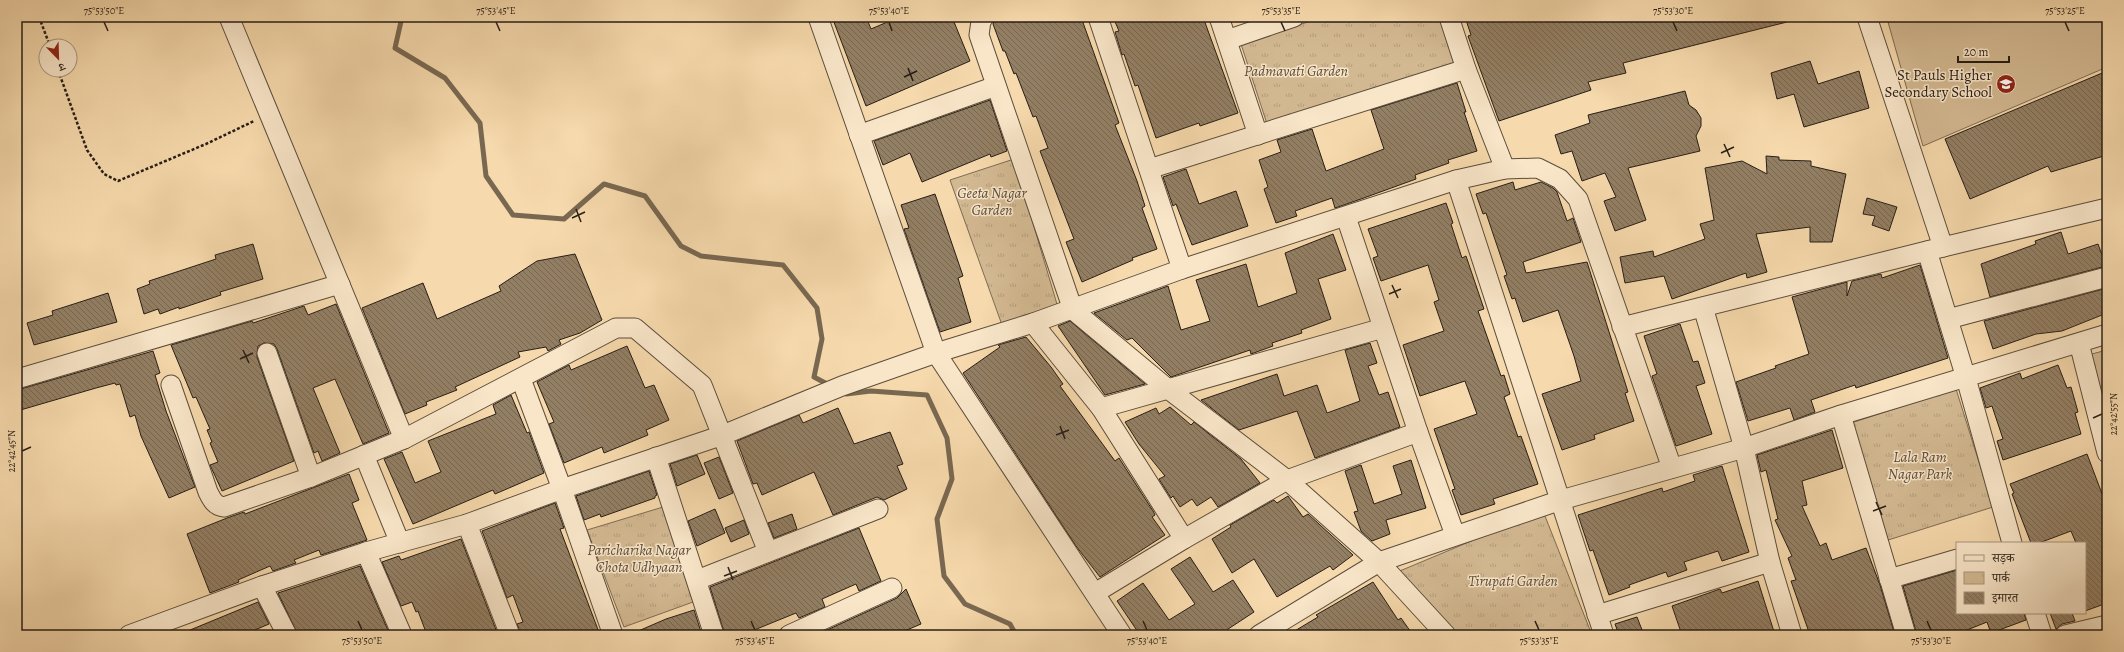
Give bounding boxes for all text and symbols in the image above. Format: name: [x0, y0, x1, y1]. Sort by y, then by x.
text: 75°53'50"E: [84, 4, 124, 17]
text: 75°53'45"E: [476, 4, 516, 17]
text: 75°53'40"E: [869, 4, 909, 17]
text: 75°53'35"E: [1261, 4, 1301, 17]
text: 75°53'30"E: [1653, 4, 1693, 17]
text: 75°53'25"E: [2045, 4, 2085, 17]
north arrow: [38, 38, 78, 78]
scale bar: [1958, 38, 2009, 64]
text: 20 m: [1964, 44, 1988, 60]
text: उ: [55, 58, 68, 75]
park label: Padmavati Garden: [1244, 61, 1348, 81]
place label: St Pauls Higher Secondary School: [1885, 65, 1992, 102]
school or university icon: St Pauls Higher Secondary School: [1995, 73, 2017, 95]
park label: Geeta Nagar Garden: [957, 183, 1027, 220]
text: 22°42'55"N: [2107, 393, 2120, 435]
text: 22°42'45"N: [5, 430, 18, 472]
park label: Lala Ram Nagar Park: [1888, 447, 1952, 484]
park label: Paricharika Nagar Chota Udhyaan: [587, 540, 692, 577]
legend: [1956, 542, 2086, 614]
text: सड़क: [1991, 550, 2016, 566]
text: पार्क: [1991, 570, 2011, 586]
park label: Tirupati Garden: [1468, 571, 1558, 591]
text: इमारत: [1991, 590, 2019, 606]
text: 75°53'50"E: [342, 634, 382, 647]
text: 75°53'45"E: [735, 634, 775, 647]
text: 75°53'40"E: [1127, 634, 1167, 647]
text: 75°53'35"E: [1519, 634, 1559, 647]
text: 75°53'30"E: [1911, 634, 1951, 647]

